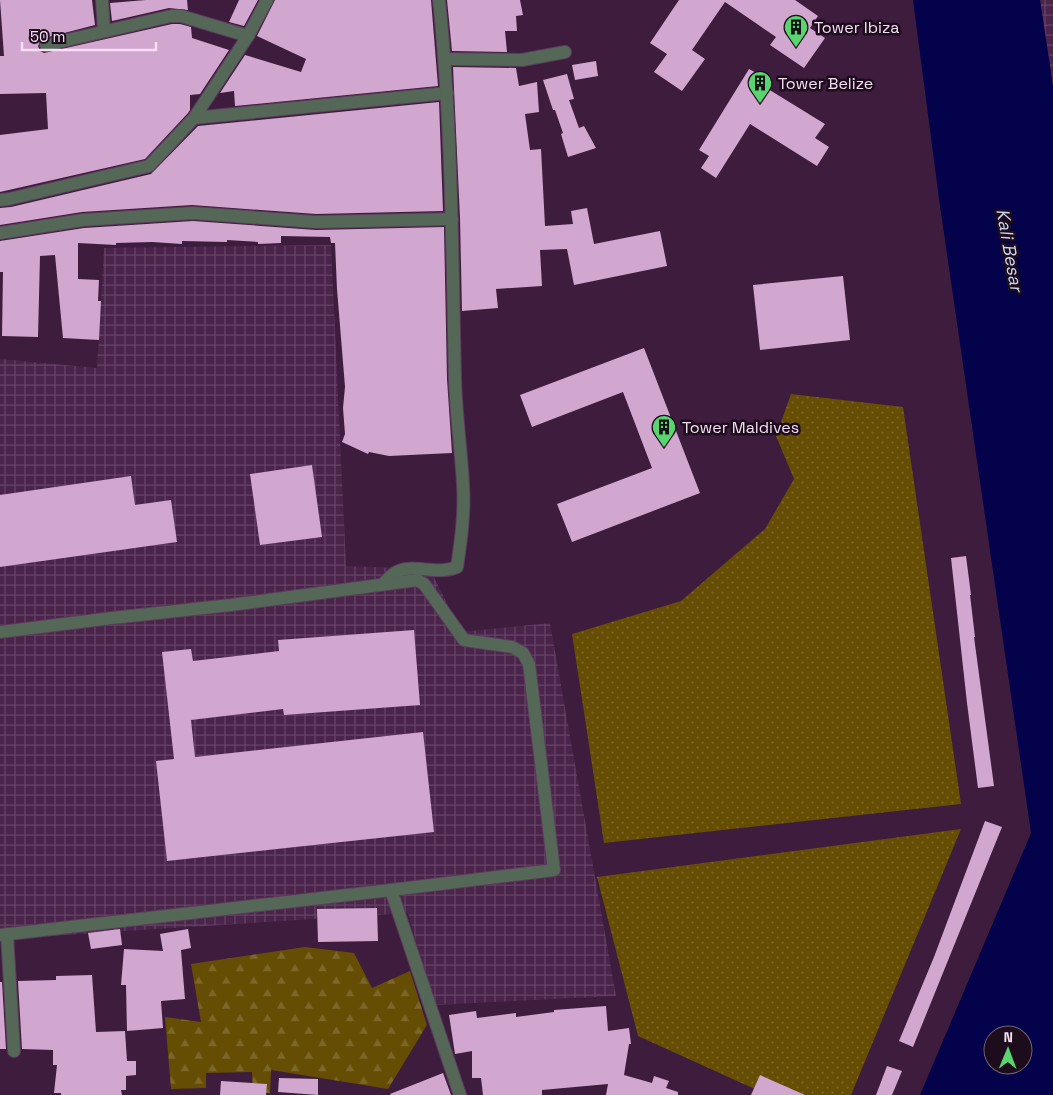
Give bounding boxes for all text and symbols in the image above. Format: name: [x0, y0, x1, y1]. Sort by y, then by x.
building icon: Tower Ibiza: [783, 14, 809, 48]
place label: Tower Ibiza: [814, 17, 899, 38]
scale bar: [22, 20, 156, 52]
text: 50 m: [30, 27, 65, 46]
building icon: Tower Belize: [747, 70, 773, 104]
place label: Tower Belize: [778, 73, 873, 94]
water label: Kali Besar: [991, 207, 1029, 295]
building icon: Tower Maldives: [651, 414, 677, 448]
place label: Tower Maldives: [682, 417, 799, 438]
north arrow: [983, 1025, 1033, 1075]
text: N: [1003, 1028, 1013, 1046]

